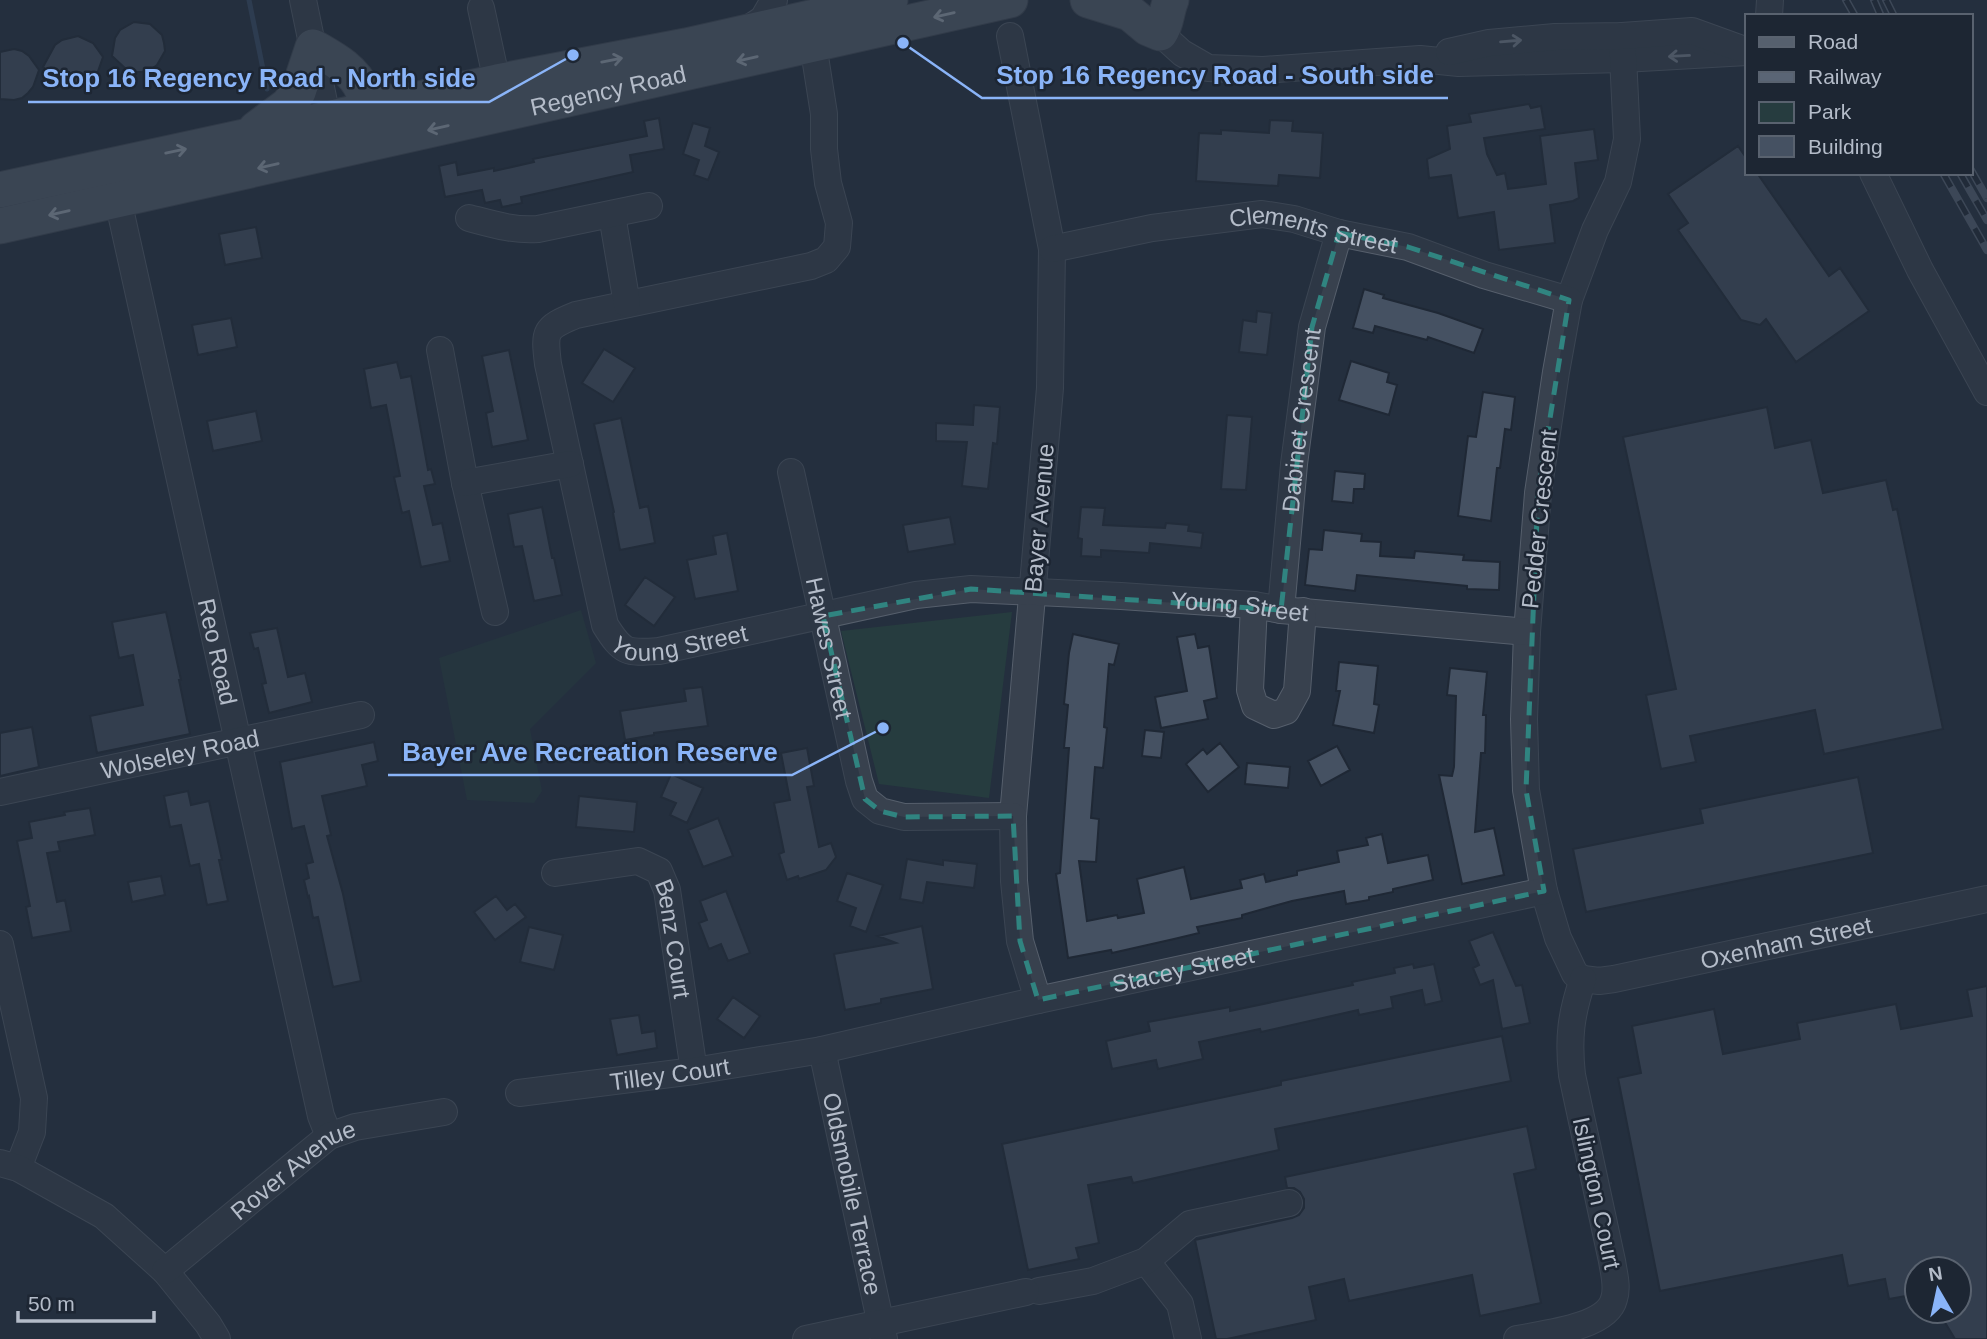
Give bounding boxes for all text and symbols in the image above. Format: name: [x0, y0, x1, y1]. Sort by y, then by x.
one-way arrow: [933, 9, 956, 22]
legend: [1745, 14, 1973, 175]
text: Road: [1808, 30, 1858, 53]
one-way arrow: [1499, 34, 1522, 47]
one-way arrow: [1668, 49, 1691, 62]
callout: Stop 16 Regency Road - South side: [982, 51, 1448, 98]
one-way arrow: [601, 53, 623, 66]
one-way arrow: [736, 54, 758, 67]
callout: Stop 16 Regency Road - North side: [28, 55, 489, 102]
street label: Regency Road: [527, 59, 688, 120]
text: Stop 16 Regency Road - South side: [996, 60, 1434, 90]
text: Stop 16 Regency Road - North side: [42, 63, 476, 93]
text: Railway: [1808, 65, 1882, 88]
text: Park: [1808, 100, 1852, 123]
one-way arrow: [427, 122, 450, 136]
text: Building: [1808, 135, 1883, 158]
one-way arrow: [164, 144, 187, 157]
one-way arrow: [257, 160, 280, 174]
street label: Clements Street: [1227, 200, 1400, 258]
one-way arrow: [48, 206, 71, 220]
street label: Dabinet Crescent: [1276, 326, 1325, 513]
street label: Pedder Crescent: [1516, 428, 1562, 610]
street label: Bayer Avenue: [1019, 443, 1059, 593]
street label: Hawes Street: [801, 574, 858, 721]
street label: Young Street: [1170, 586, 1310, 626]
street label: Reo Road: [193, 596, 243, 707]
street label: Young Street: [605, 619, 750, 666]
street label: Wolseley Road: [98, 724, 262, 784]
callout: Bayer Ave Recreation Reserve: [388, 728, 792, 775]
text: Bayer Ave Recreation Reserve: [402, 737, 778, 767]
street label: Benz Court: [650, 875, 697, 1000]
street label: Oxenham Street: [1698, 911, 1875, 974]
street label: Stacey Street: [1110, 940, 1257, 997]
street label: Tilley Court: [608, 1052, 732, 1095]
street label: Oldsmobile Terrace: [818, 1090, 888, 1297]
street label: Rover Avenue: [225, 1114, 359, 1225]
street label: Islington Court: [1568, 1115, 1626, 1272]
north arrow: [1903, 1255, 1973, 1325]
text: N: [1927, 1262, 1944, 1285]
scale bar: [18, 1280, 154, 1324]
text: 50 m: [28, 1292, 75, 1315]

